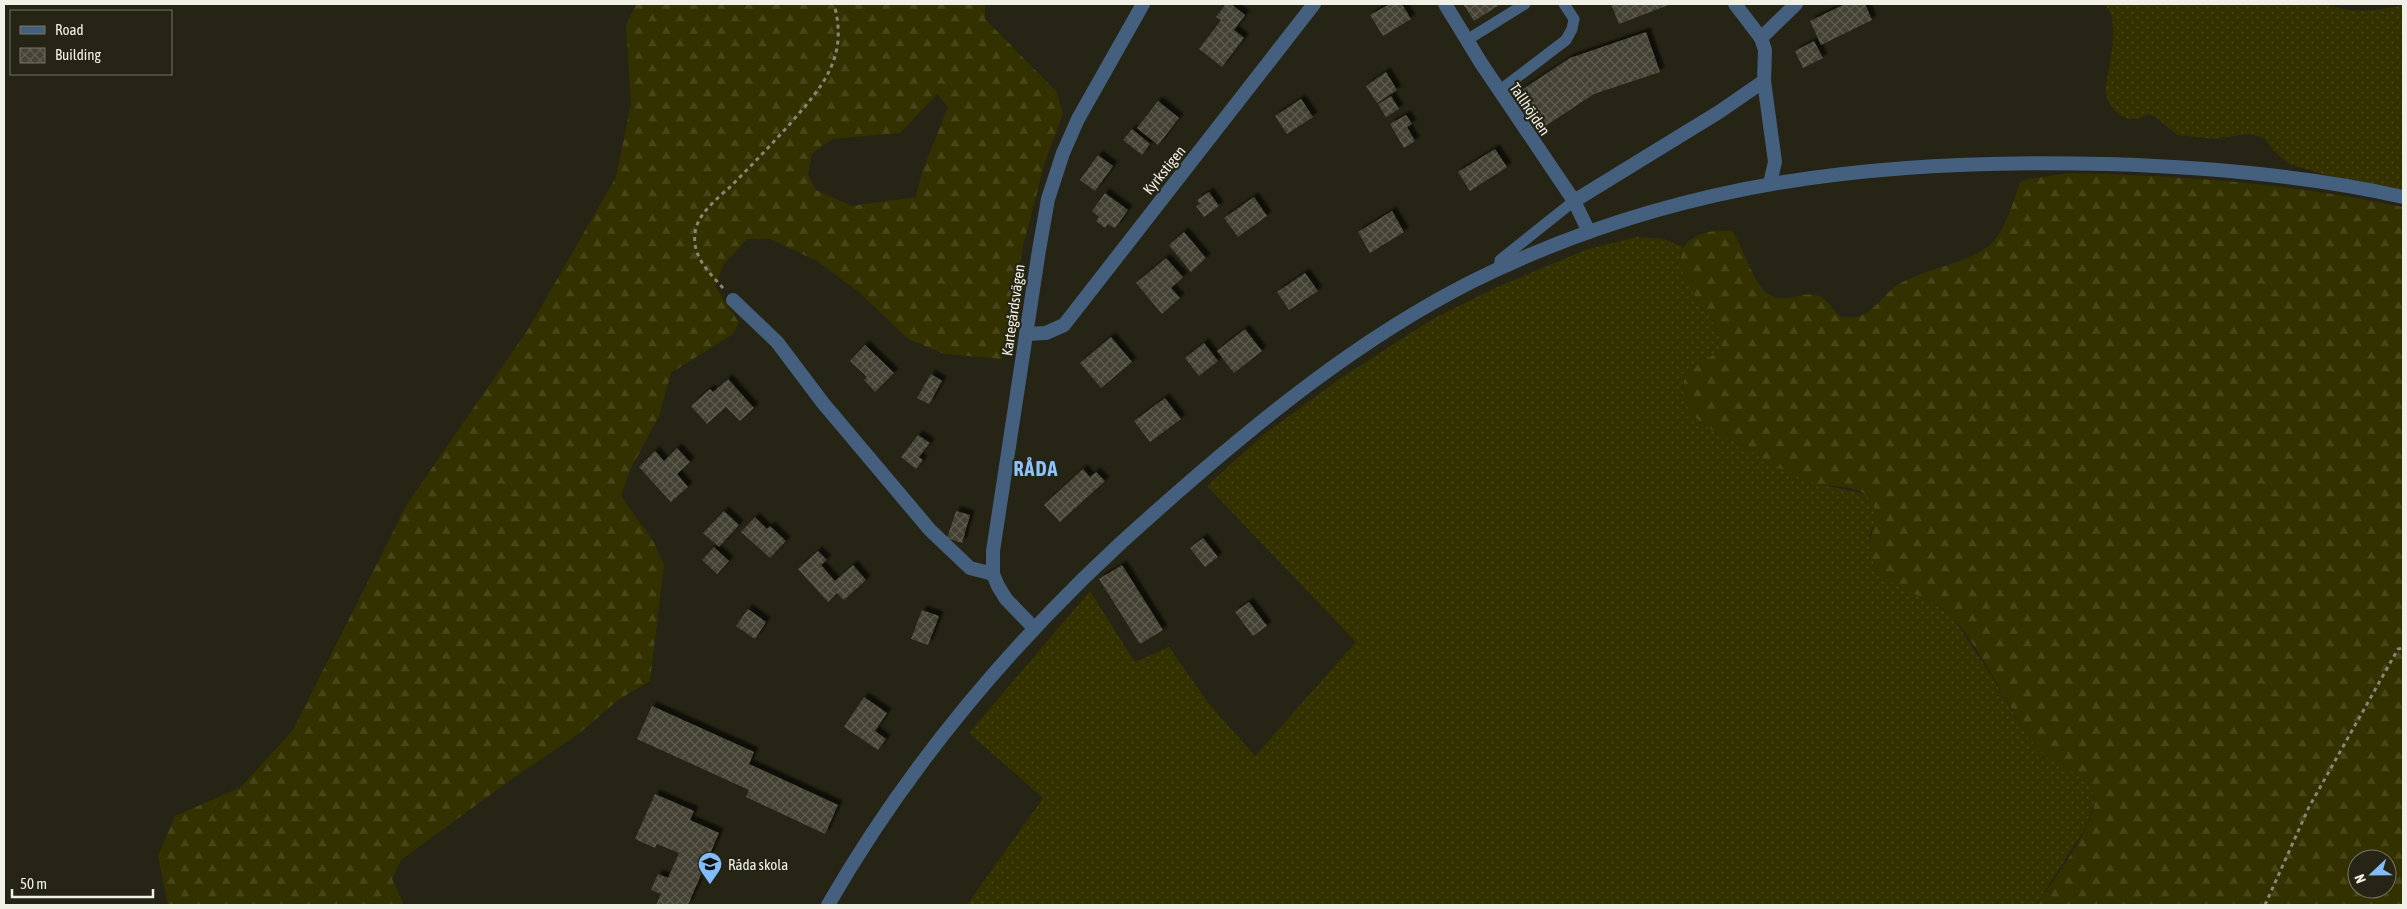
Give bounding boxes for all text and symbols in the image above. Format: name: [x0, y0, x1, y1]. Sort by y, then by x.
legend: [10, 10, 172, 75]
text: Road: [55, 21, 84, 38]
text: Building: [55, 46, 101, 63]
street label: Tallhöjden: [1506, 80, 1554, 138]
street label: Kyrkstigen: [1139, 142, 1189, 198]
street label: Kartegårdsvägen: [998, 263, 1028, 357]
district label: RÅDA: [1014, 456, 1058, 480]
north arrow: [2347, 849, 2397, 899]
school or university icon: Råda skola: [697, 851, 723, 885]
place label: Råda skola: [728, 856, 788, 873]
scale bar: [12, 866, 154, 898]
text: N: [2351, 872, 2369, 886]
text: 50 m: [20, 875, 47, 892]

